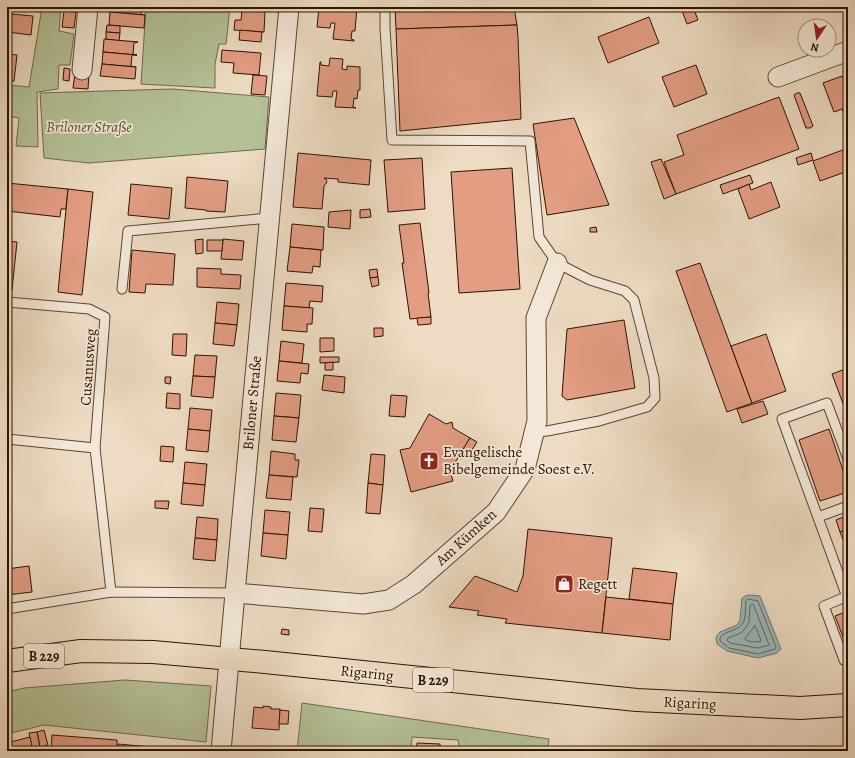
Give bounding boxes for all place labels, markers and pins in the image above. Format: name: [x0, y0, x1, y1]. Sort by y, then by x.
place label: Evangelische Bibelgemeinde Soest e.V.: [443, 442, 595, 479]
church icon: Evangelische Bibelgemeinde Soest e.V.: [418, 450, 440, 472]
shop icon: Regett: [553, 573, 575, 595]
place label: Regett: [578, 574, 617, 594]

